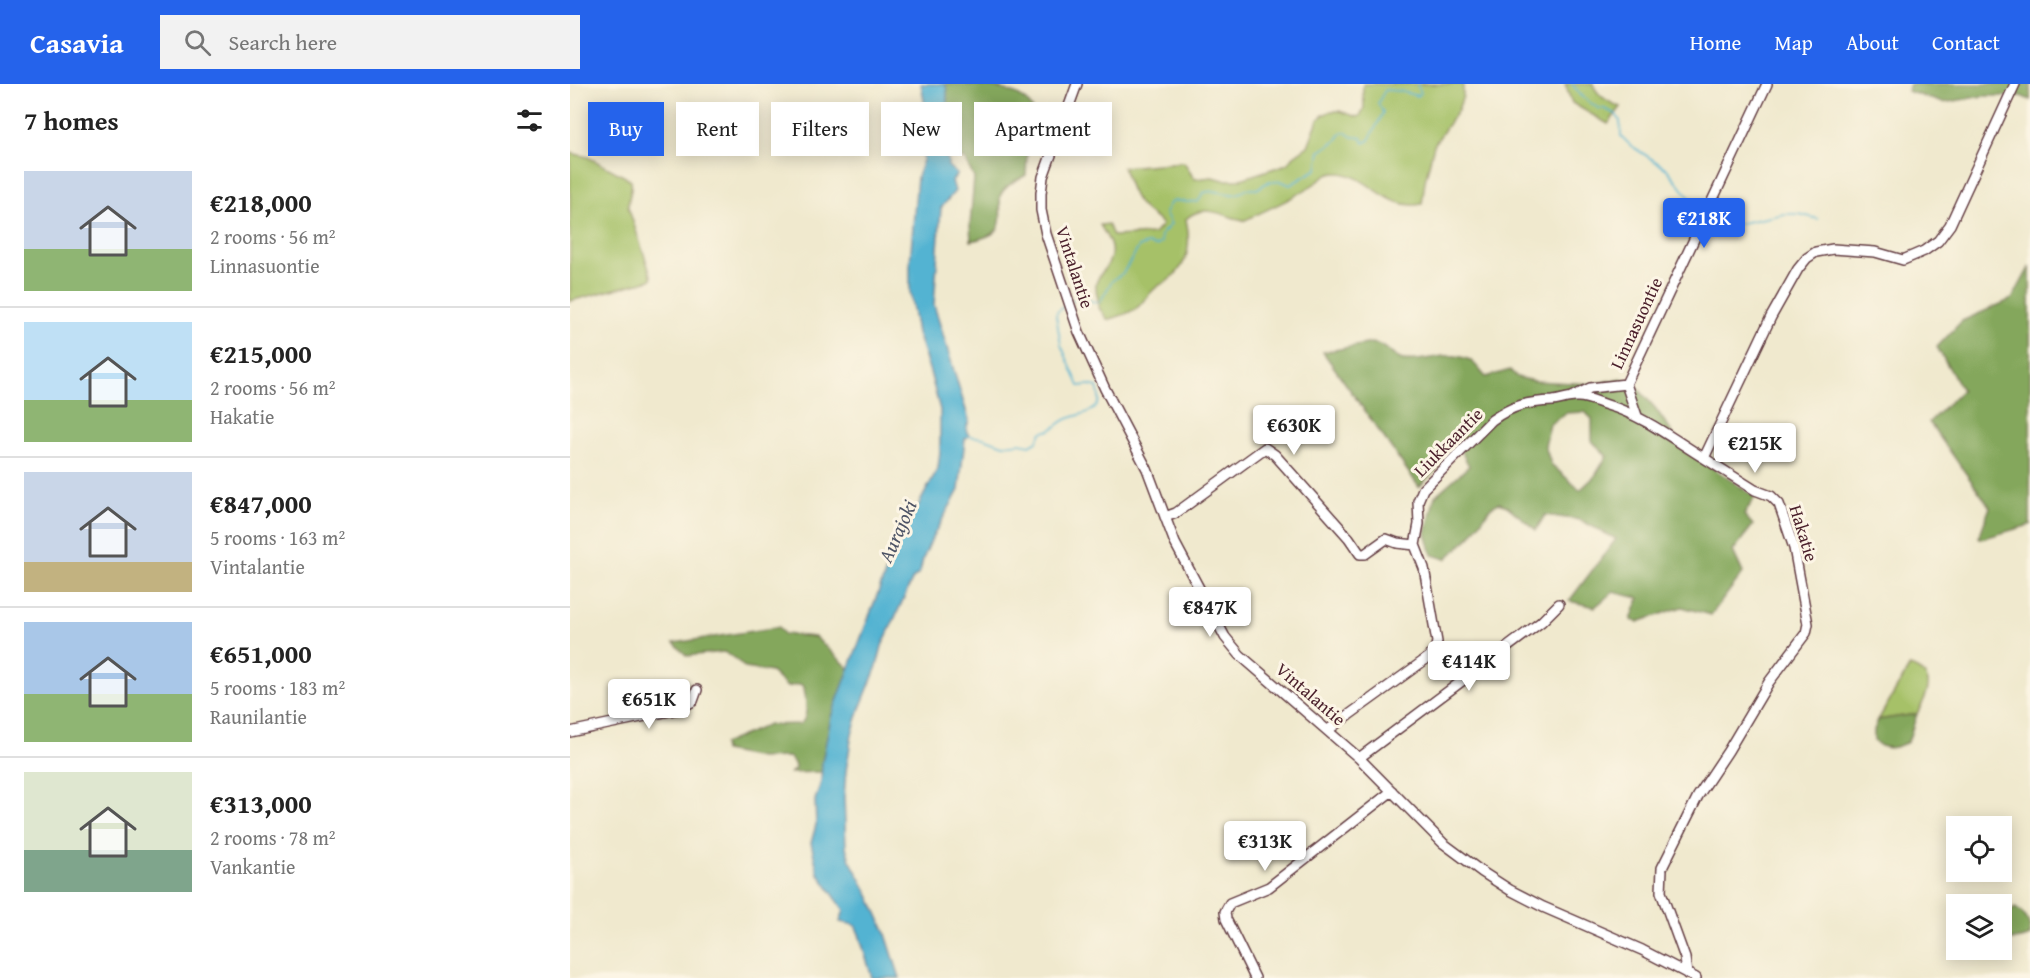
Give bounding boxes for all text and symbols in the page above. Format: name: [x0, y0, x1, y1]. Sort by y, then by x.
search box: [160, 15, 580, 69]
text: Casavia: [30, 22, 124, 63]
icon: search: [181, 26, 214, 59]
text: Search here: [229, 26, 337, 58]
text: Home: [1690, 27, 1741, 58]
text: Map: [1774, 27, 1813, 58]
text: About: [1846, 27, 1899, 58]
text: Contact: [1932, 27, 2000, 58]
text: 7 homes: [24, 101, 119, 140]
chip: Buy: [588, 102, 664, 156]
chip: Rent: [676, 102, 759, 156]
chip: Filters: [771, 102, 869, 156]
chip: New: [881, 102, 962, 156]
chip: Apartment: [974, 102, 1112, 156]
icon: filters: [513, 104, 546, 137]
text: €218,000: [210, 183, 312, 222]
icon: home: [72, 195, 144, 267]
pin: €218K: [1662, 198, 1746, 249]
text: €218K: [1677, 203, 1731, 232]
text: 2 rooms · 56 m²: [210, 222, 336, 251]
street label: Vintalantie: [1049, 222, 1101, 312]
text: Linnasuontie: [210, 251, 320, 280]
street label: Linnasuontie: [1603, 273, 1669, 373]
text: €215,000: [210, 334, 312, 373]
icon: home: [72, 346, 144, 418]
text: 2 rooms · 56 m²: [210, 373, 336, 402]
street label: Liukkaantie: [1407, 401, 1489, 483]
text: Hakatie: [210, 402, 274, 431]
pin: €630K: [1252, 405, 1336, 456]
text: €630K: [1267, 410, 1321, 439]
pin: €215K: [1713, 423, 1797, 474]
text: €215K: [1728, 428, 1782, 457]
text: €847,000: [210, 484, 312, 523]
water label: Aurajoki: [870, 495, 924, 568]
icon: home: [72, 496, 144, 568]
street label: Hakatie: [1783, 501, 1825, 565]
text: 5 rooms · 163 m²: [210, 523, 345, 552]
text: Vintalantie: [210, 552, 305, 581]
pin: €847K: [1168, 587, 1252, 638]
text: €847K: [1183, 592, 1237, 621]
text: €651,000: [210, 634, 312, 673]
pin: €414K: [1427, 641, 1511, 692]
icon: home: [72, 646, 144, 718]
text: €414K: [1442, 646, 1496, 675]
street label: Vintalantie: [1270, 656, 1352, 732]
text: 5 rooms · 183 m²: [210, 673, 345, 702]
pin: €651K: [607, 679, 691, 730]
text: €651K: [622, 684, 676, 713]
text: Raunilantie: [210, 702, 307, 731]
text: €313,000: [210, 784, 312, 823]
icon: home: [72, 796, 144, 868]
map controls: [1946, 816, 2012, 960]
button: locate: [1946, 816, 2012, 882]
pin: €313K: [1223, 821, 1307, 872]
text: 2 rooms · 78 m²: [210, 823, 336, 852]
text: €313K: [1238, 826, 1292, 855]
text: Vankantie: [210, 852, 296, 881]
button: layers: [1946, 894, 2012, 960]

